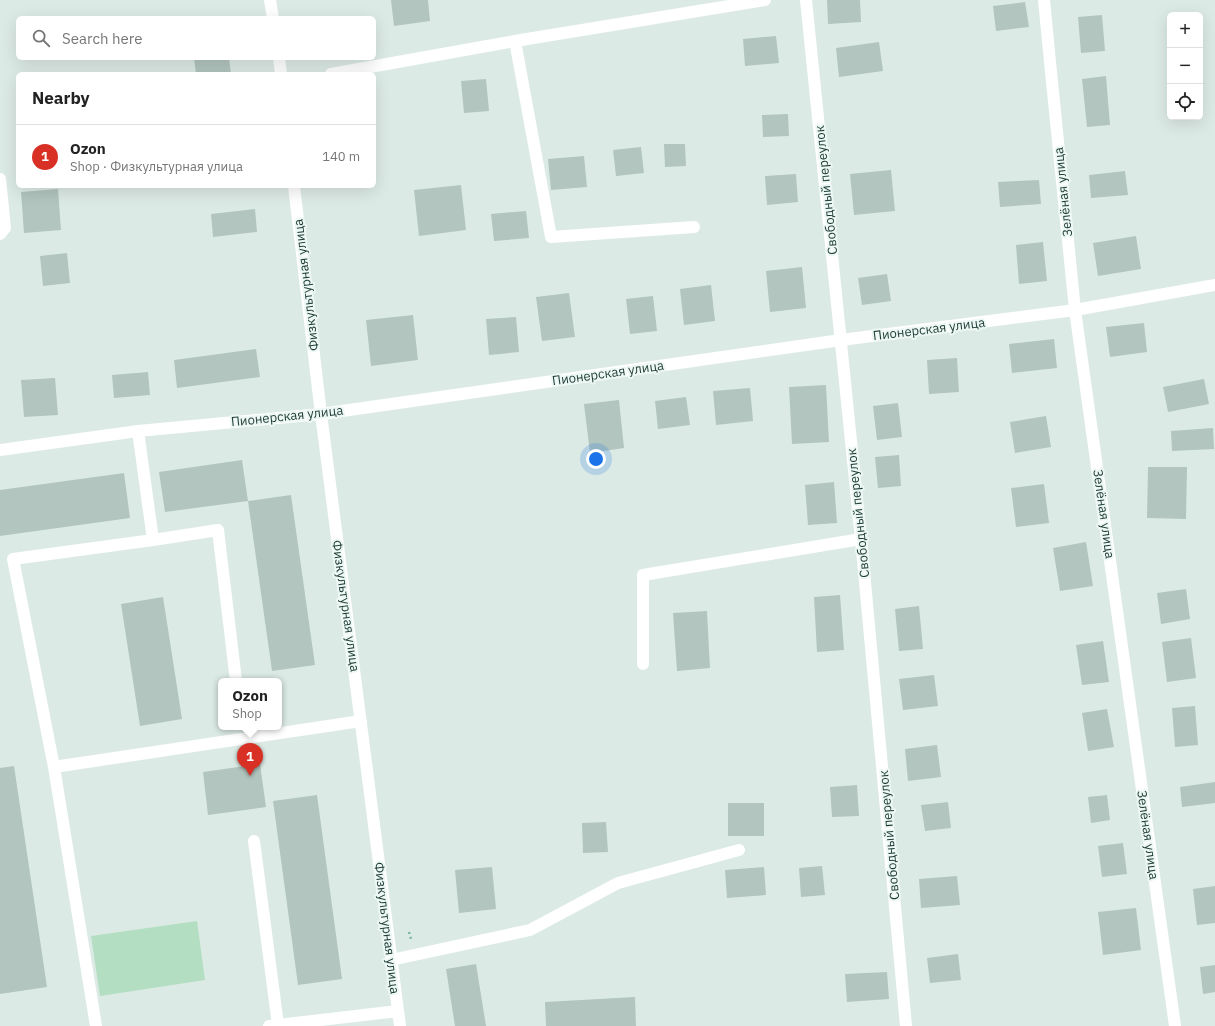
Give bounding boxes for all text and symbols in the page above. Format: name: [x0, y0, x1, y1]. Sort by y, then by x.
map controls: [1167, 12, 1203, 120]
button: +: [1167, 12, 1203, 48]
search box: [16, 16, 376, 60]
icon: search: [30, 27, 52, 49]
text: Search here: [62, 29, 142, 48]
button: −: [1167, 48, 1203, 84]
button: locate: [1167, 84, 1203, 120]
text: Nearby: [32, 87, 90, 109]
street label: Свободный переулок: [811, 124, 841, 256]
text: Ozon: [70, 139, 106, 158]
street label: Зелёная улица: [1050, 146, 1076, 238]
text: 1: [41, 148, 49, 165]
text: 140 m: [322, 148, 360, 165]
text: Shop · Физкультурная улица: [70, 158, 243, 175]
street label: Физкультурная улица: [289, 218, 323, 352]
street label: Пионерская улица: [872, 314, 986, 344]
street label: Пионерская улица: [551, 357, 665, 389]
street label: Пионерская улица: [230, 402, 344, 430]
street label: Свободный переулок: [843, 447, 873, 579]
your location: [586, 449, 606, 469]
street label: Зелёная улица: [1089, 468, 1119, 560]
street label: Физкультурная улица: [328, 539, 364, 673]
popup: [218, 678, 282, 730]
text: Ozon: [232, 686, 268, 705]
text: Shop: [232, 705, 262, 722]
pin: 1: [237, 743, 263, 776]
street label: Свободный переулок: [875, 769, 903, 901]
street label: Зелёная улица: [1133, 789, 1163, 881]
street label: Физкультурная улица: [370, 861, 404, 995]

